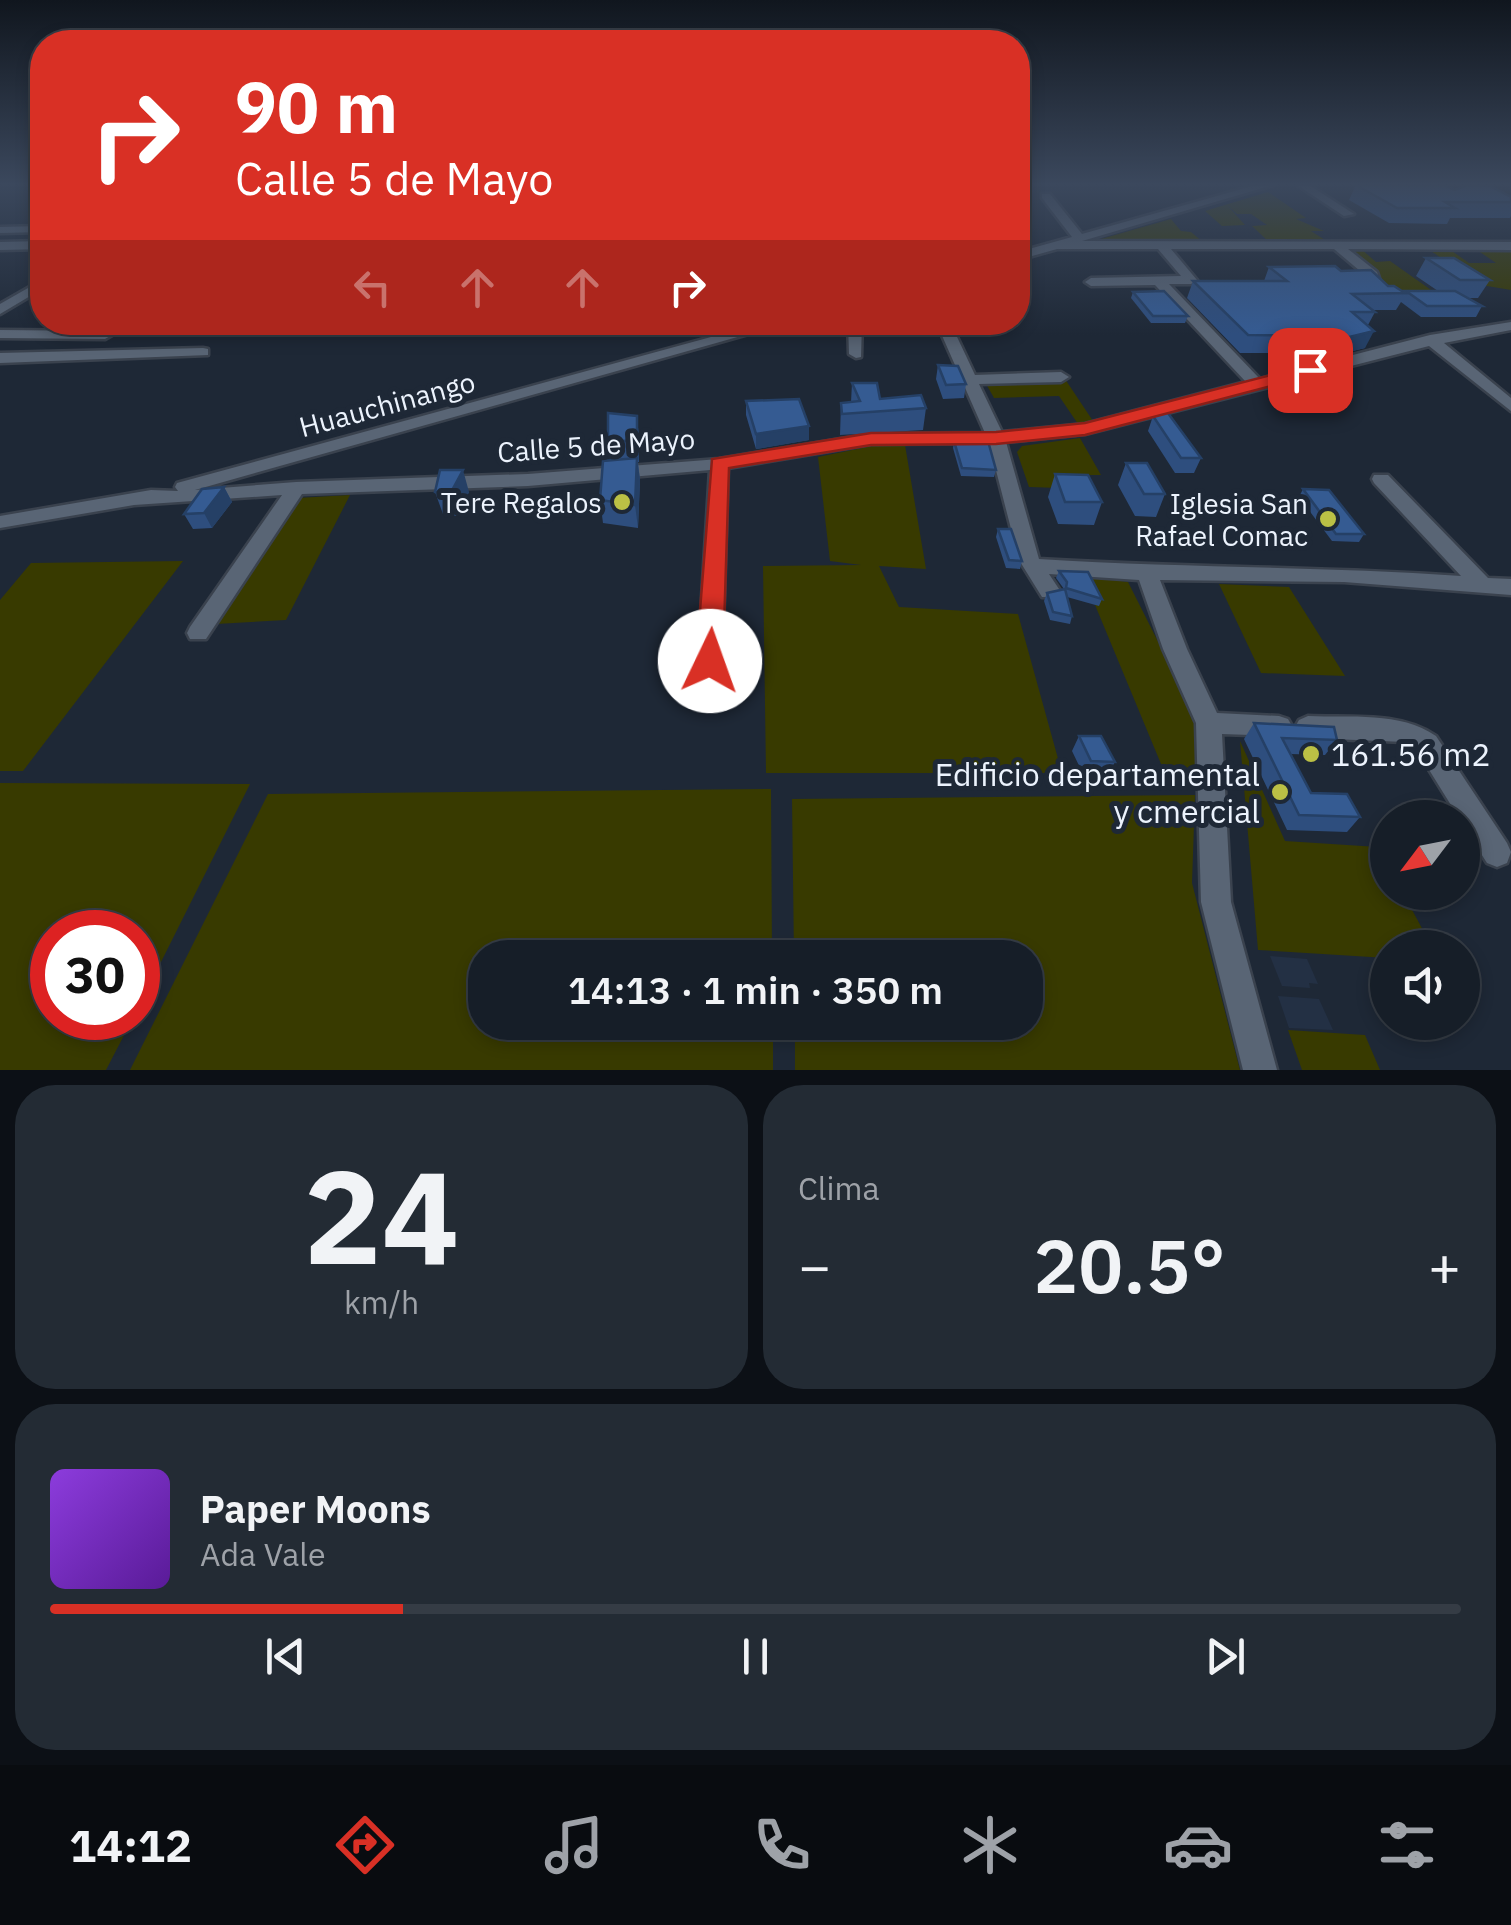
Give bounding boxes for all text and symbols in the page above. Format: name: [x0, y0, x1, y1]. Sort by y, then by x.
text: 90 m: [235, 61, 398, 152]
icon: right: [70, 70, 200, 200]
text: Calle 5 de Mayo: [235, 149, 553, 207]
icon: left: [345, 260, 400, 315]
icon: ahead: [450, 260, 505, 315]
icon: ahead: [555, 260, 610, 315]
icon: right: [660, 260, 715, 315]
pin: [1268, 328, 1353, 413]
icon: arrive: [1283, 343, 1338, 398]
street label: Huauchinango: [295, 363, 479, 445]
street label: Calle 5 de Mayo: [496, 420, 696, 470]
place label: Tere Regalos: [441, 484, 602, 521]
place label: Iglesia San Rafael Comac: [1135, 485, 1308, 554]
marker: Tere Regalos: [611, 491, 633, 513]
marker: Iglesia San Rafael Comac: [1317, 508, 1339, 530]
position arrow: [658, 609, 762, 713]
place label: 161.56 m2: [1331, 733, 1490, 775]
marker: 161.56 m2: [1300, 743, 1322, 765]
place label: Edificio departamental y cmercial: [935, 753, 1260, 832]
marker: Edificio departamental y cmercial: [1269, 781, 1291, 803]
north arrow: [1370, 800, 1480, 910]
map controls: [1370, 800, 1480, 1040]
speed limit sign: 30: [30, 910, 160, 1040]
button: sound: [1370, 930, 1480, 1040]
text: 14:13 · 1 min · 350 m: [568, 965, 943, 1014]
text: 24: [303, 1131, 460, 1300]
text: Clima: [798, 1167, 880, 1209]
text: 20.5°: [1033, 1216, 1226, 1314]
text: −: [798, 1230, 831, 1301]
text: +: [1428, 1230, 1461, 1301]
text: km/h: [344, 1281, 419, 1323]
text: Paper Moons: [200, 1484, 431, 1533]
text: Ada Vale: [200, 1533, 326, 1575]
icon: previous: [258, 1629, 313, 1684]
icon: pause: [728, 1629, 783, 1684]
icon: next: [1198, 1629, 1253, 1684]
icon: directions: [330, 1810, 400, 1880]
icon: music: [539, 1810, 609, 1880]
icon: phone: [747, 1810, 817, 1880]
icon: climate: [955, 1810, 1025, 1880]
icon: car: [1163, 1810, 1233, 1880]
icon: filters: [1372, 1810, 1442, 1880]
text: 14:12: [69, 1816, 192, 1874]

